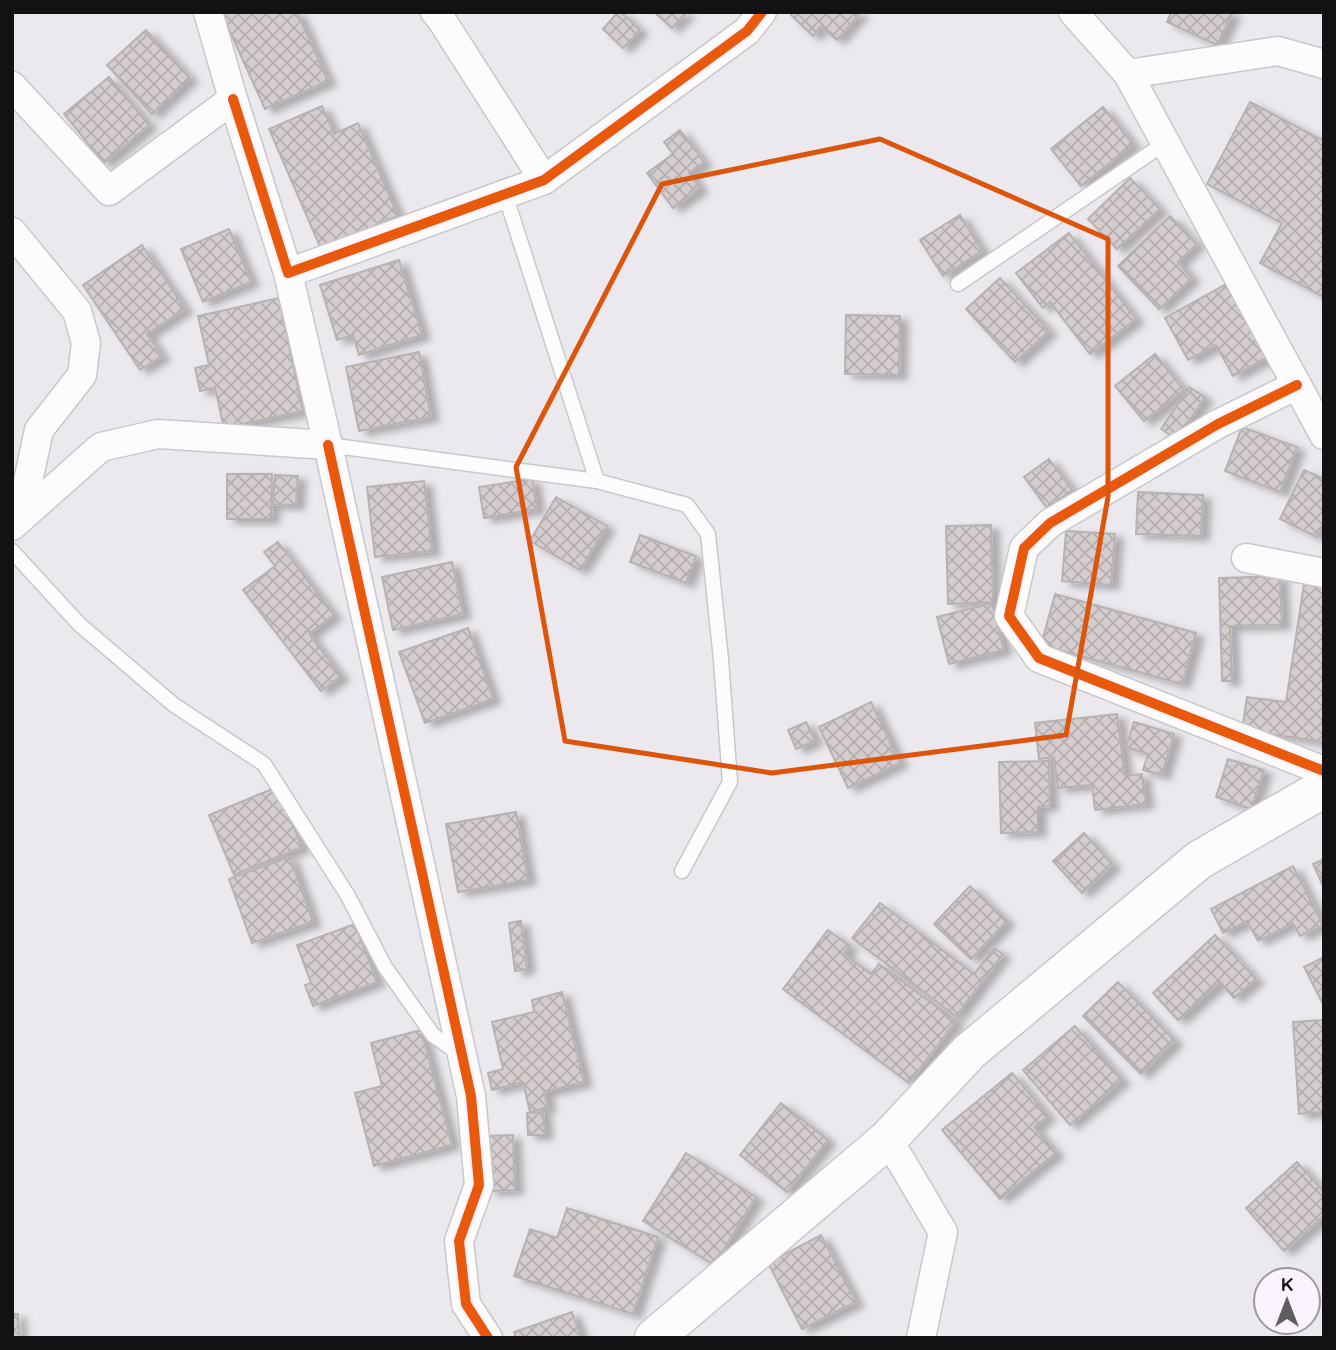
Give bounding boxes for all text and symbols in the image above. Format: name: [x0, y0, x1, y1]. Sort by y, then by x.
north arrow: [1252, 1266, 1322, 1336]
text: K: [1281, 1272, 1293, 1296]

